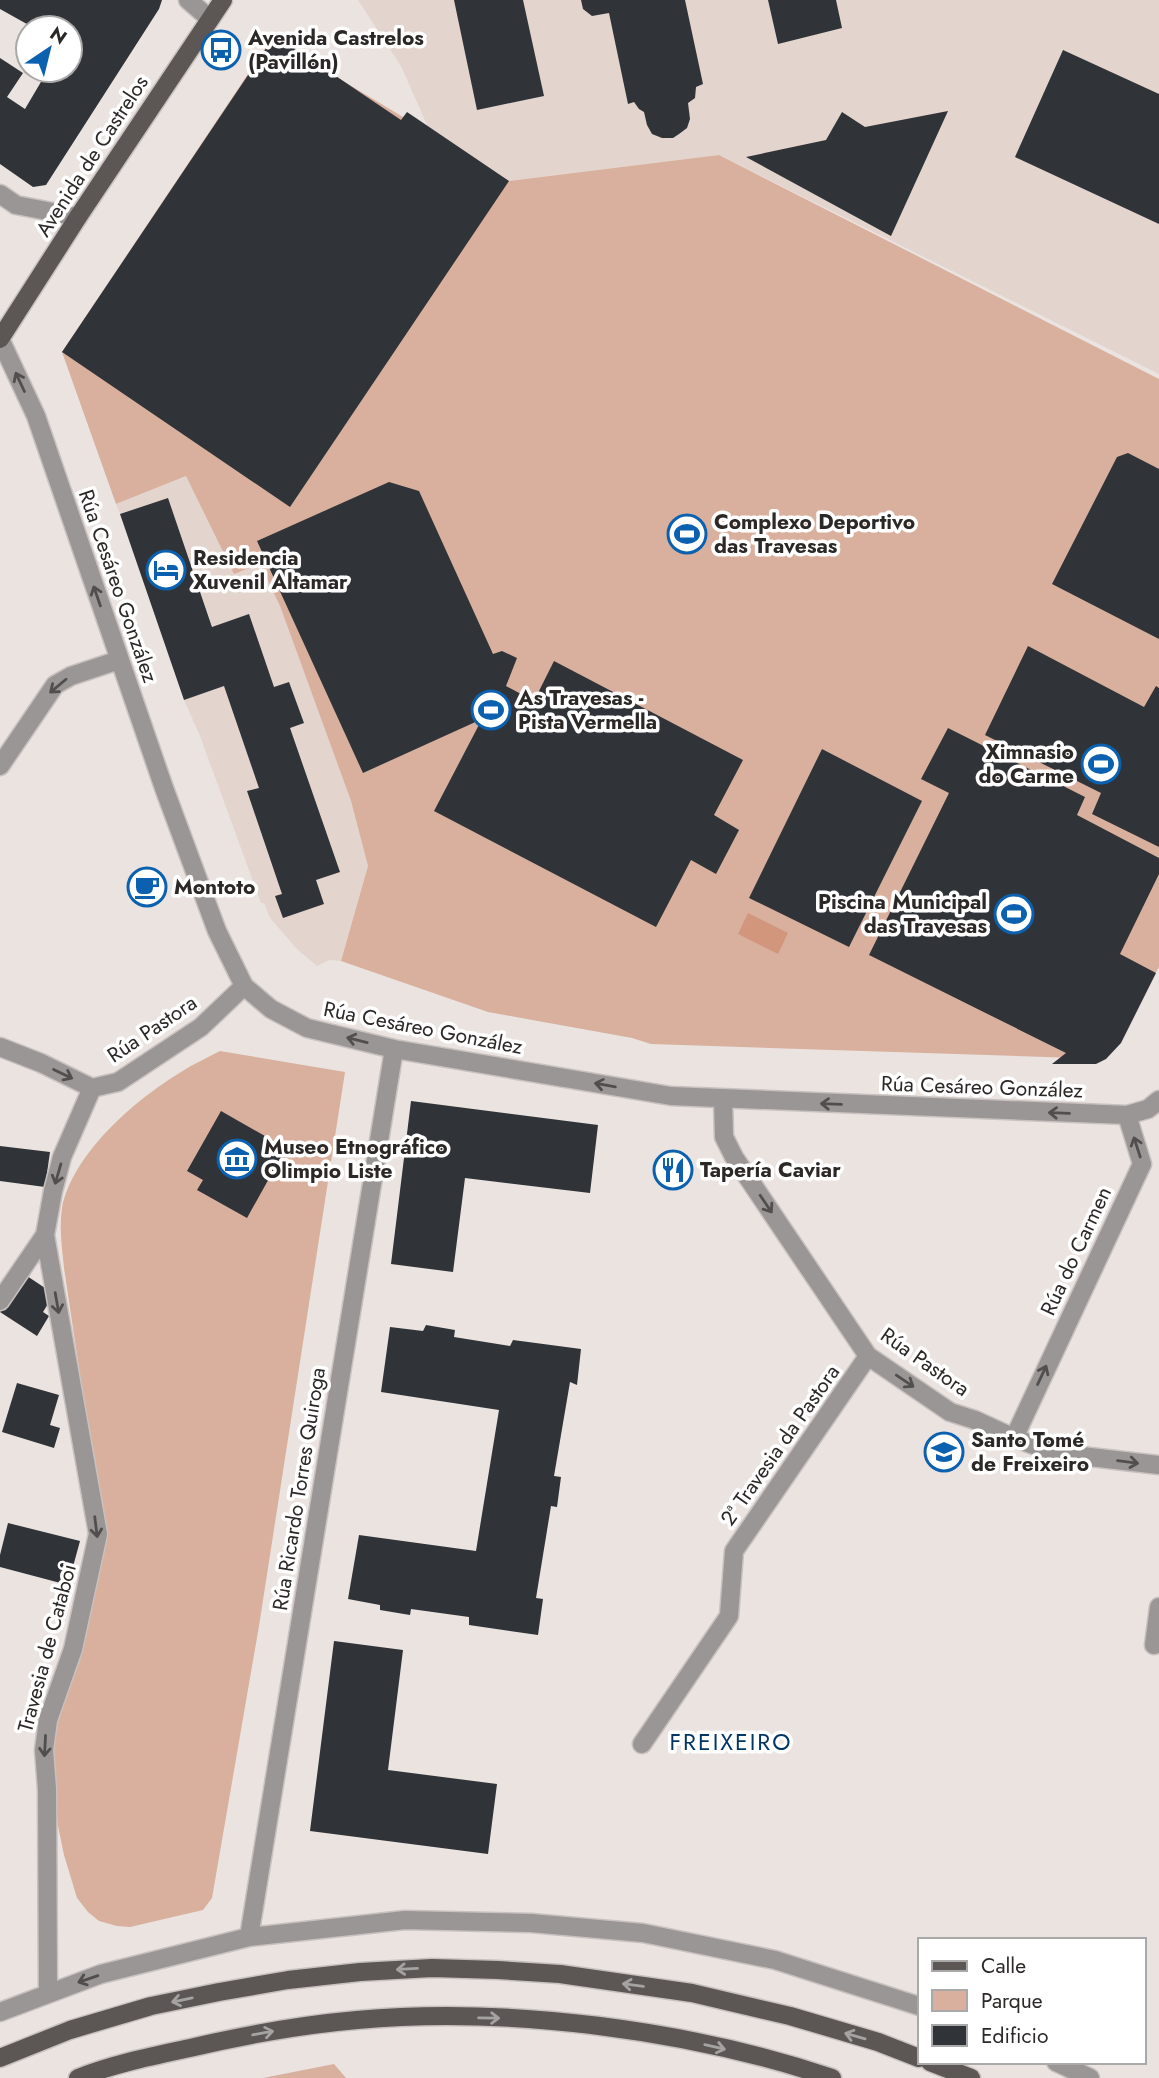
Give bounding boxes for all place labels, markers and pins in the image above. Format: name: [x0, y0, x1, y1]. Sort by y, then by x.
place label: Avenida Castrelos (Pavillón): [247, 23, 424, 77]
bus stop icon: Avenida Castrelos (Pavillón): [200, 29, 242, 71]
place label: Complexo Deportivo das Travesas: [714, 507, 915, 561]
sports icon: Complexo Deportivo das Travesas: [666, 513, 708, 555]
place label: Residencia Xuvenil Altamar: [193, 543, 348, 597]
hotel icon: Residencia Xuvenil Altamar: [145, 549, 187, 591]
place label: As Travesas - Pista Vermella: [517, 683, 657, 737]
sports icon: As Travesas - Pista Vermella: [470, 689, 512, 731]
place label: Ximnasio do Carme: [978, 737, 1074, 791]
sports icon: Ximnasio do Carme: [1080, 743, 1122, 785]
cafe icon: Montoto: [126, 866, 168, 908]
place label: Montoto: [174, 872, 255, 902]
place label: Piscina Municipal das Travesas: [818, 887, 987, 941]
sports icon: Piscina Municipal das Travesas: [993, 893, 1035, 935]
place label: Museo Etnográfico Olimpio Liste: [264, 1132, 448, 1186]
museum icon: Museo Etnográfico Olimpio Liste: [216, 1138, 258, 1180]
restaurant icon: Tapería Caviar: [652, 1149, 694, 1191]
place label: Tapería Caviar: [700, 1155, 841, 1185]
place label: Santo Tomé de Freixeiro: [971, 1425, 1089, 1479]
school or university icon: Santo Tomé de Freixeiro: [923, 1431, 965, 1473]

